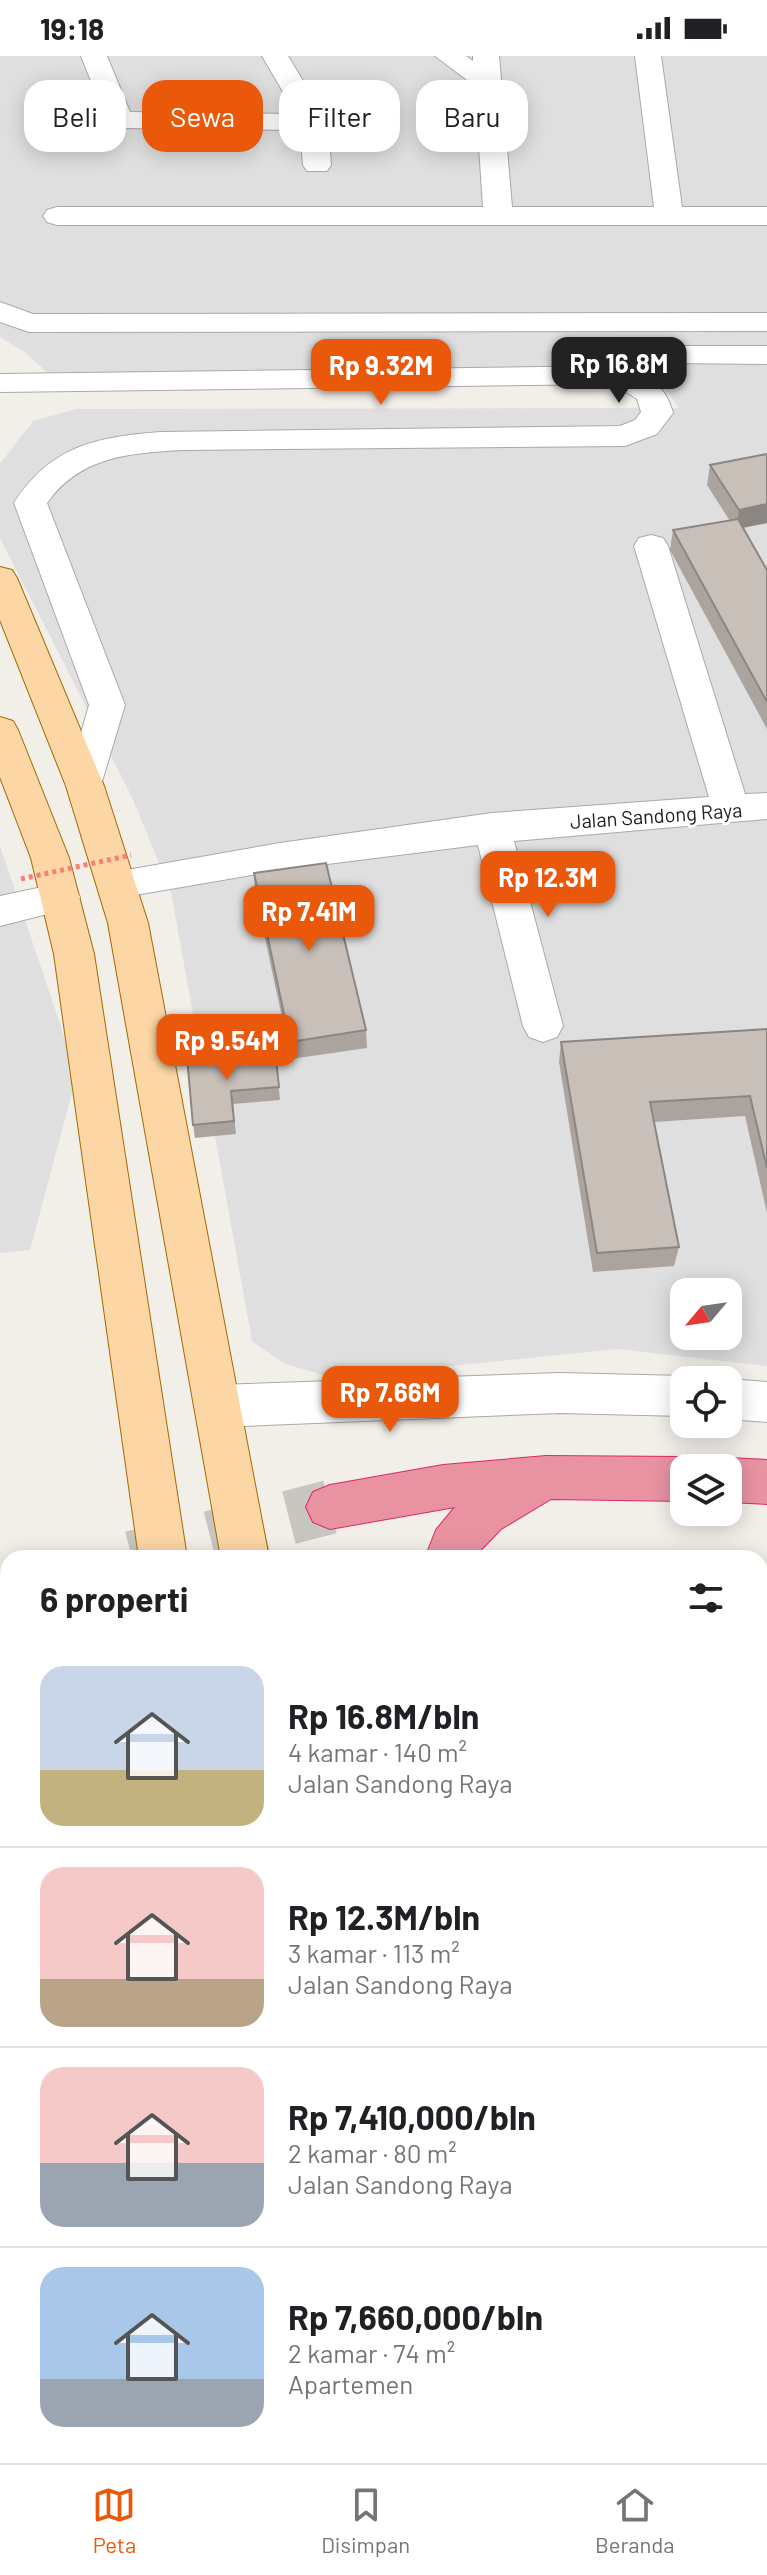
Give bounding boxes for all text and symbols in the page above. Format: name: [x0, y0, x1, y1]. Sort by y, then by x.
text: 19:18: [40, 10, 104, 46]
chip: Beli: [24, 80, 126, 152]
chip: Sewa: [142, 80, 263, 152]
chip: Filter: [279, 80, 400, 152]
chip: Baru: [416, 80, 528, 152]
pin: Rp 16.8M: [536, 337, 702, 405]
pin: Rp 9.32M: [298, 339, 464, 407]
text: Rp 16.8M: [570, 347, 668, 378]
text: Rp 9.32M: [329, 349, 433, 380]
street label: Jalan Sandong Raya: [569, 797, 743, 833]
pin: Rp 12.3M: [465, 851, 631, 919]
text: Rp 12.3M: [498, 861, 598, 892]
pin: Rp 7.41M: [226, 885, 392, 953]
text: Rp 7.41M: [261, 895, 357, 926]
pin: Rp 9.54M: [144, 1014, 310, 1082]
text: Rp 9.54M: [174, 1024, 280, 1055]
north arrow: [670, 1278, 742, 1350]
map controls: [670, 1278, 742, 1526]
pin: Rp 7.66M: [307, 1366, 473, 1434]
button: locate: [670, 1366, 742, 1438]
text: Rp 7.66M: [340, 1376, 440, 1407]
button: layers: [670, 1454, 742, 1526]
icon: filters: [684, 1576, 728, 1620]
text: 6 properti: [40, 1578, 188, 1619]
text: Rp 16.8M/bln: [288, 1695, 479, 1736]
icon: home: [104, 1698, 200, 1794]
text: 4 kamar · 140 m²: [288, 1736, 467, 1767]
text: Jalan Sandong Raya: [288, 1767, 513, 1798]
text: Rp 12.3M/bln: [288, 1896, 480, 1937]
icon: home: [104, 1899, 200, 1995]
text: 3 kamar · 113 m²: [288, 1937, 460, 1968]
text: Jalan Sandong Raya: [288, 1968, 513, 1999]
text: Rp 7,410,000/bln: [288, 2096, 536, 2137]
icon: home: [104, 2099, 200, 2195]
text: 2 kamar · 80 m²: [288, 2137, 457, 2168]
text: Jalan Sandong Raya: [288, 2168, 513, 2199]
text: Rp 7,660,000/bln: [288, 2296, 543, 2337]
icon: home: [104, 2299, 200, 2395]
text: 2 kamar · 74 m²: [288, 2337, 455, 2368]
text: Apartemen: [288, 2368, 413, 2399]
tab: Peta: [92, 2483, 136, 2557]
tab: Disimpan: [321, 2483, 410, 2557]
tab: Beranda: [595, 2483, 675, 2557]

